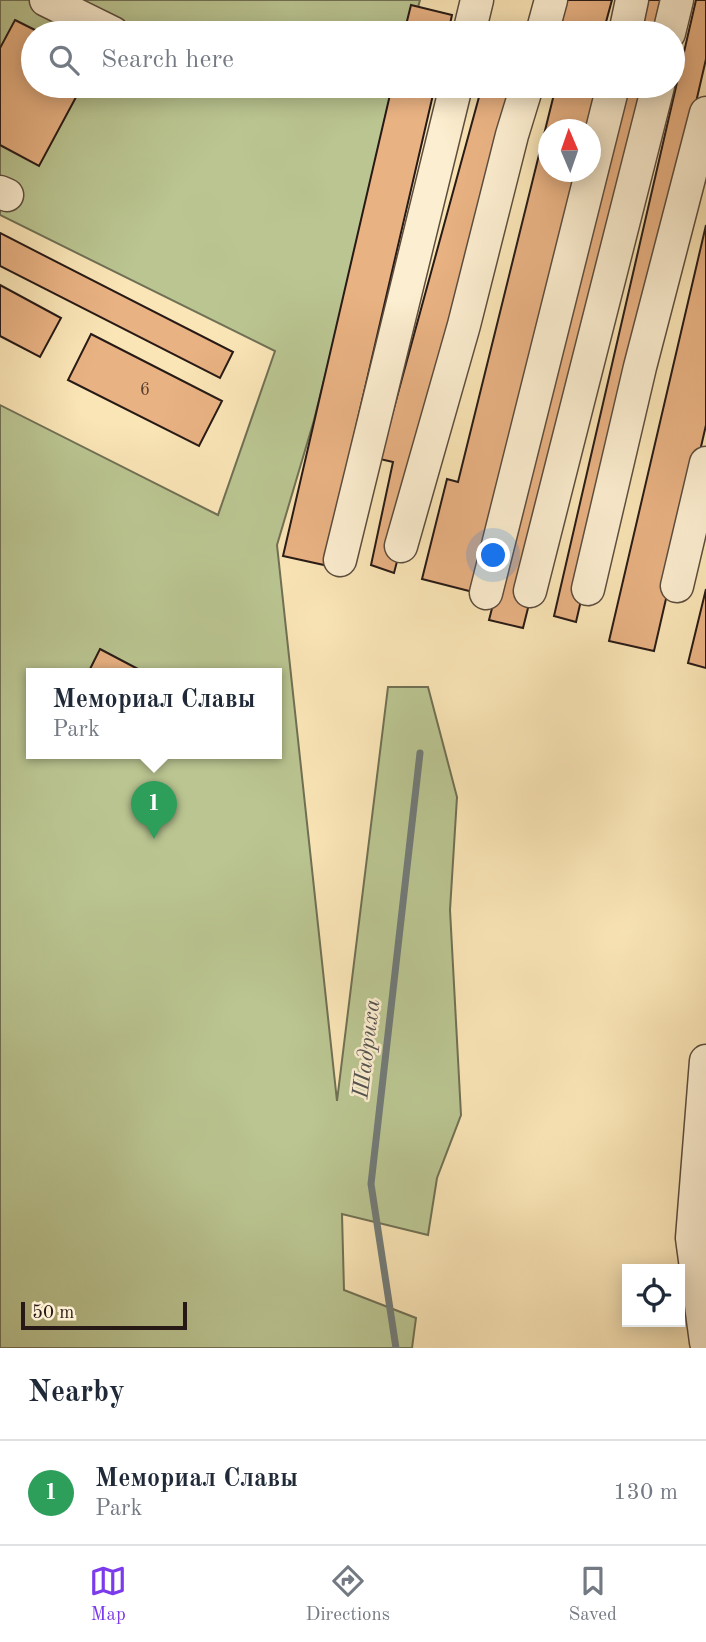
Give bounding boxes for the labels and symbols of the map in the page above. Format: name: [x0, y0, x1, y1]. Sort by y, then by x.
north arrow: [538, 119, 601, 182]
house number: 6: [140, 381, 150, 399]
your location: [476, 538, 510, 572]
pin: 1: [131, 781, 177, 839]
water label: Шадриха: [349, 998, 386, 1101]
scale bar: [21, 1299, 187, 1331]

